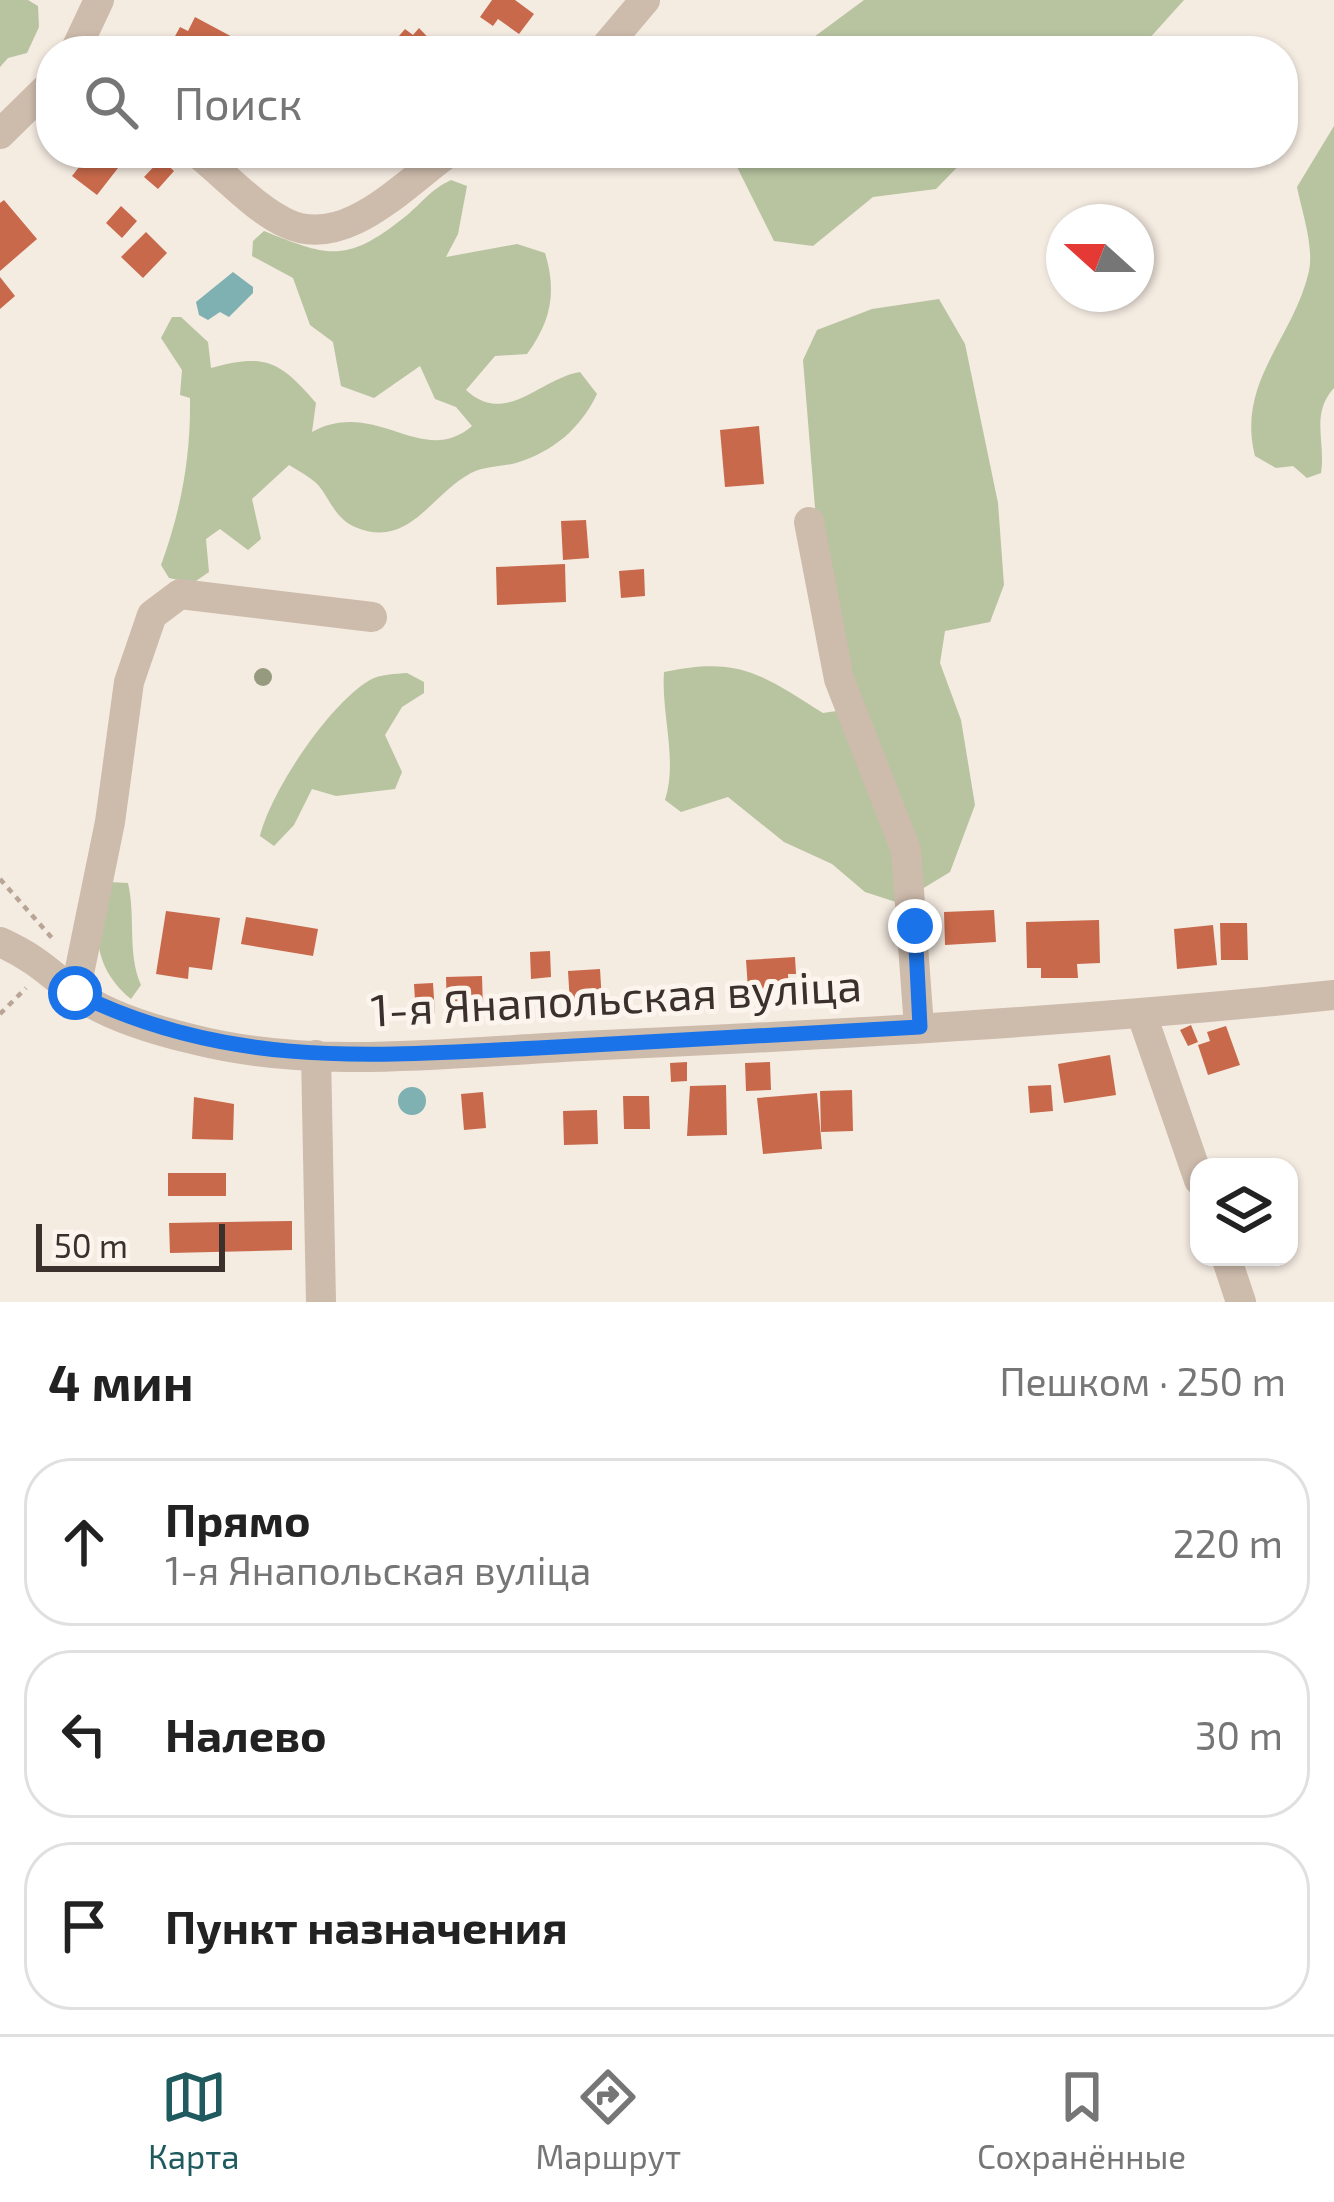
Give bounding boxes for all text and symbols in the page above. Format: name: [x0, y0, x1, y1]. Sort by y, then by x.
search box: [36, 36, 1298, 168]
icon: search: [78, 69, 144, 135]
text: Поиск: [174, 75, 302, 129]
north arrow: [1046, 204, 1154, 312]
route end: [888, 899, 942, 953]
street label: 1-я Янапольская вуліца: [369, 956, 863, 1037]
route start: [48, 966, 102, 1020]
map controls: [1190, 1158, 1298, 1266]
button: layers: [1190, 1158, 1298, 1266]
scale bar: [36, 1218, 225, 1271]
text: 50 m: [54, 1225, 128, 1265]
text: 4 мин: [48, 1350, 194, 1411]
text: Пешком · 250 m: [999, 1357, 1286, 1404]
text: Прямо: [165, 1492, 311, 1546]
icon: ahead: [51, 1509, 117, 1575]
text: 220 m: [1173, 1519, 1283, 1566]
text: 1-я Янапольская вуліца: [165, 1546, 591, 1593]
icon: left: [51, 1701, 117, 1767]
text: Налево: [165, 1707, 327, 1761]
text: 30 m: [1195, 1711, 1283, 1758]
icon: arrive: [51, 1893, 117, 1959]
text: Пункт назначения: [165, 1899, 568, 1953]
tab: Карта: [148, 2064, 240, 2176]
tab: Маршрут: [535, 2064, 681, 2176]
tab: Сохранённые: [977, 2064, 1186, 2176]

